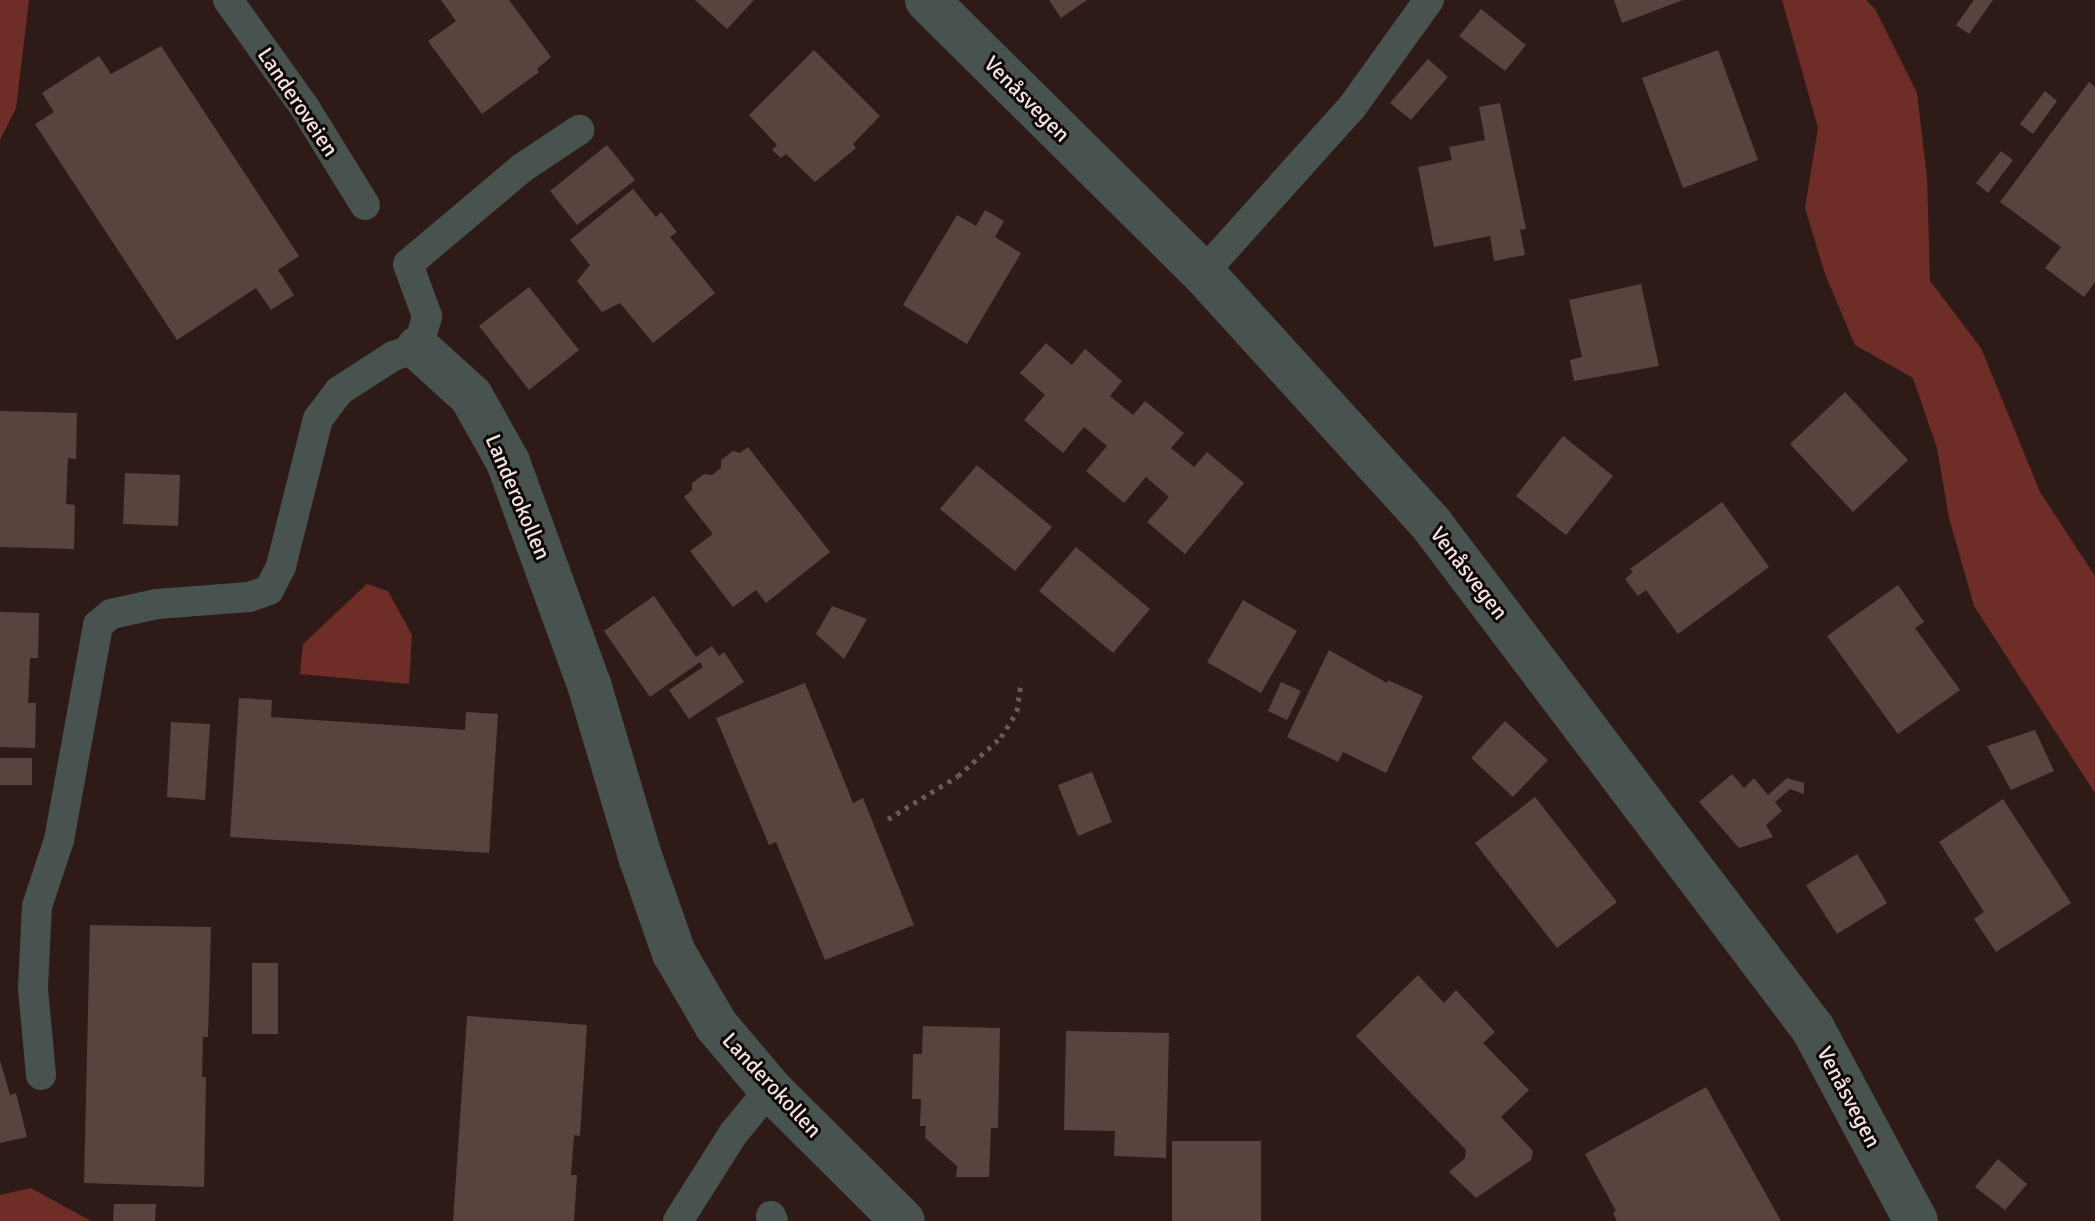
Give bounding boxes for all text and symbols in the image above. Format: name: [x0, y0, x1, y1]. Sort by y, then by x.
street label: Landeroveien: [252, 43, 344, 161]
street label: Venåsvegen: [979, 51, 1075, 147]
street label: Landerokollen: [480, 430, 556, 564]
street label: Venåsvegen: [1425, 521, 1513, 625]
street label: Landerokollen: [717, 1027, 827, 1143]
street label: Venåsvegen: [1811, 1042, 1887, 1152]

